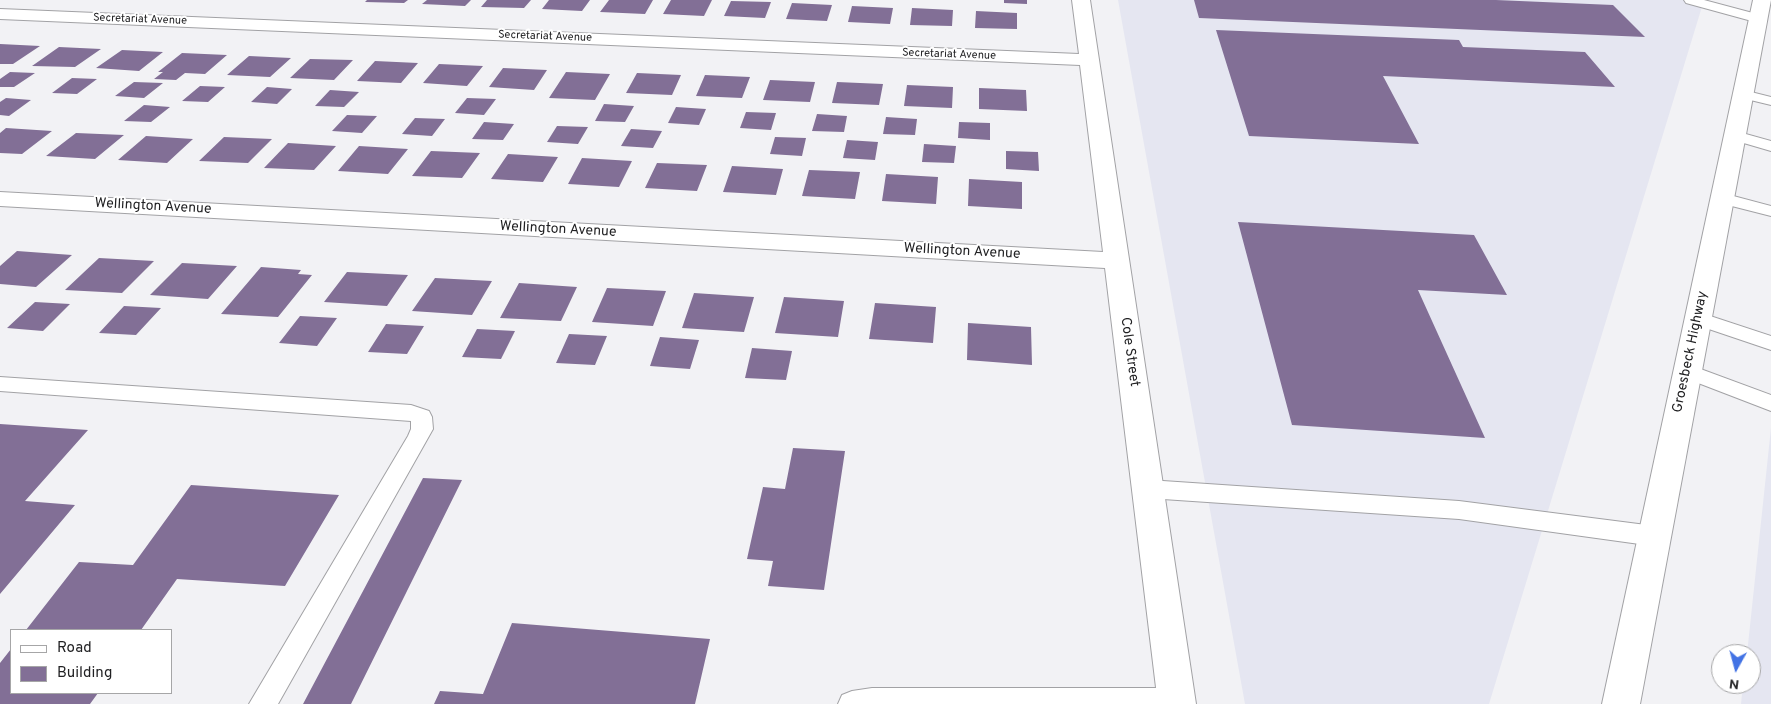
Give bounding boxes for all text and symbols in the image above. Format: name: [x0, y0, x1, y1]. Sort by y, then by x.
street label: Secretariat Avenue: [93, 12, 187, 28]
street label: Secretariat Avenue: [498, 29, 592, 45]
street label: Secretariat Avenue: [902, 47, 996, 63]
street label: Wellington Avenue: [94, 196, 212, 218]
street label: Wellington Avenue: [499, 219, 617, 241]
street label: Wellington Avenue: [903, 241, 1021, 263]
street label: Groesbeck Highway: [1670, 290, 1712, 414]
street label: Cole Street: [1116, 316, 1142, 388]
legend: [10, 629, 172, 694]
text: Road: [57, 639, 92, 658]
north arrow: [1711, 644, 1761, 694]
text: Building: [57, 664, 112, 683]
text: N: [1728, 674, 1740, 692]

